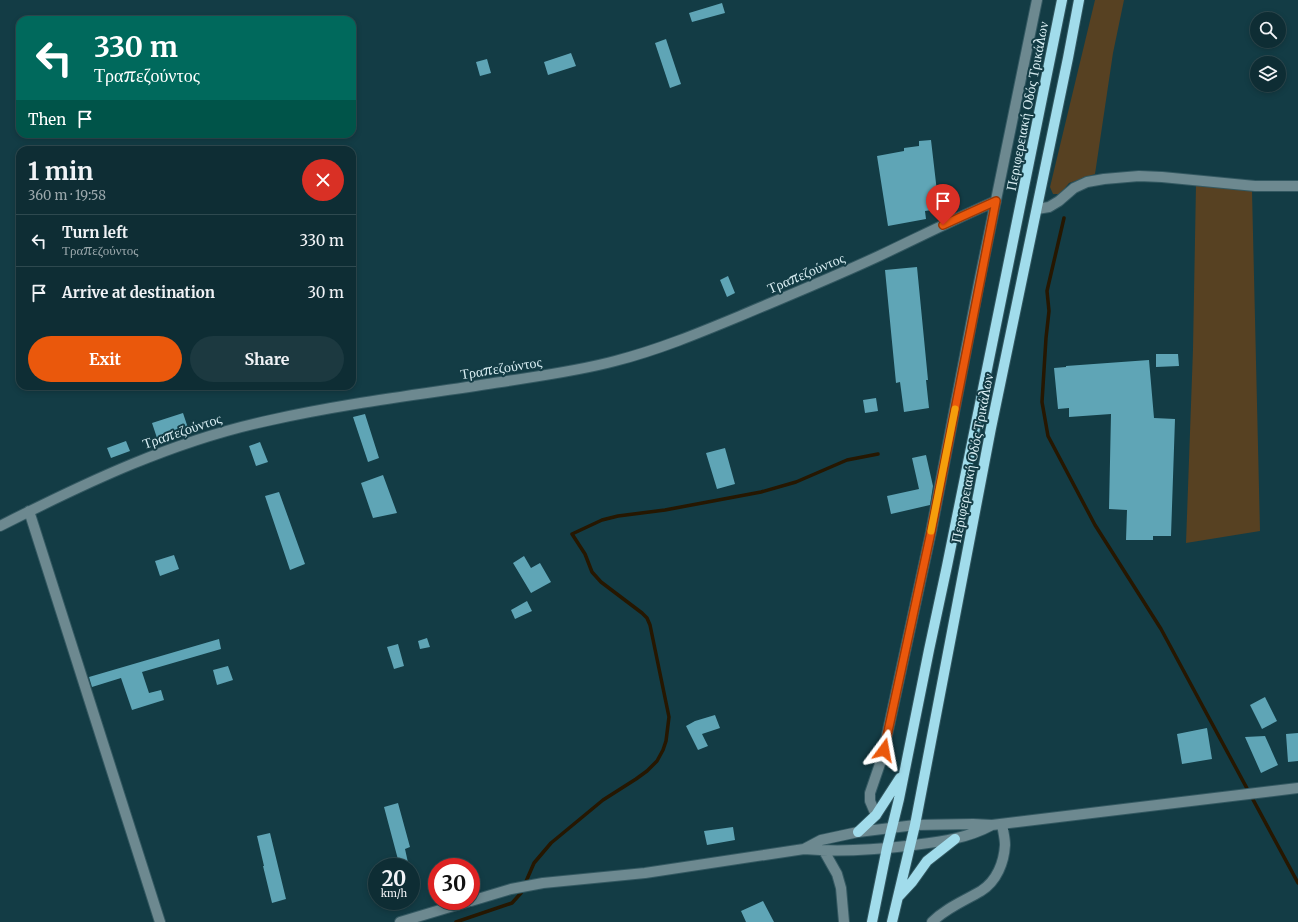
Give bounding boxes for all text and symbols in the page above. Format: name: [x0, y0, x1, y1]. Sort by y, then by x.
map controls: [1250, 12, 1286, 92]
button: search: [1250, 12, 1286, 48]
street label: Περιφερειακή Οδός Τρικάλων: [1002, 20, 1052, 192]
text: 330 m: [94, 29, 178, 65]
icon: left: [28, 32, 80, 84]
button: layers: [1250, 56, 1286, 92]
text: Τραπεζούντος: [94, 64, 200, 87]
icon: arrive: [74, 108, 96, 130]
text: Then: [28, 110, 66, 129]
text: 1 min: [28, 156, 93, 187]
button: close: [302, 159, 344, 201]
pin: [926, 184, 960, 225]
text: 360 m · 19:58: [28, 187, 106, 204]
icon: arrive: [932, 190, 954, 212]
text: Turn left: [62, 223, 128, 242]
icon: left: [28, 230, 50, 252]
text: 330 m: [300, 231, 344, 250]
text: Τραπεζούντος: [62, 242, 138, 259]
street label: Τραπεζούντος: [765, 248, 848, 297]
icon: arrive: [28, 282, 50, 304]
text: Arrive at destination: [62, 283, 215, 302]
text: 30 m: [307, 283, 344, 302]
button: Exit: [28, 336, 182, 382]
button: Share: [190, 336, 344, 382]
street label: Τραπεζούντος: [459, 353, 543, 383]
street label: Περιφερειακή Οδός Τρικάλων: [947, 372, 997, 544]
street label: Τραπεζούντος: [140, 409, 224, 453]
position arrow: [863, 729, 905, 771]
speed limit sign: 30: [428, 858, 480, 910]
text: 20: [382, 866, 406, 891]
text: km/h: [381, 887, 407, 900]

